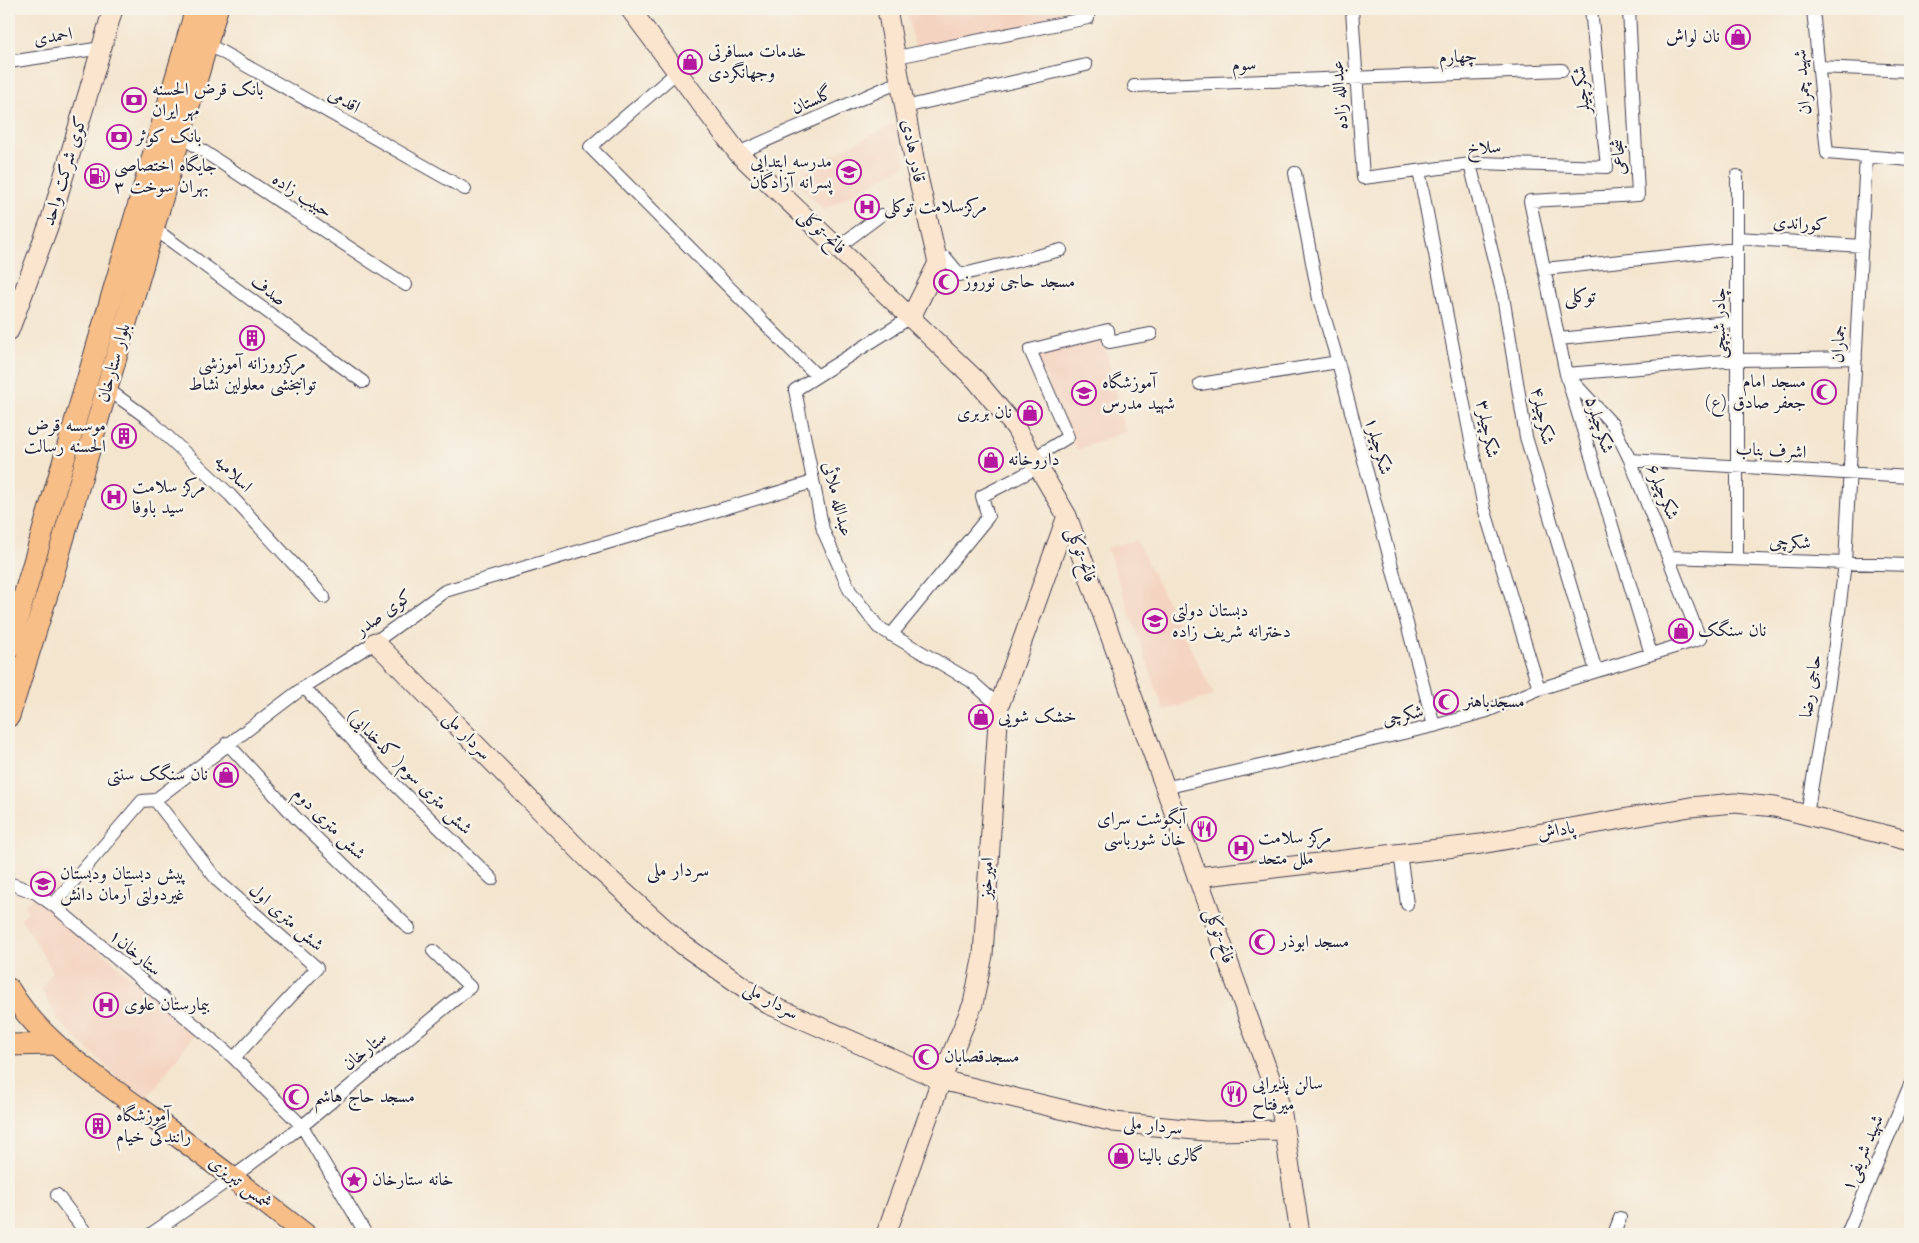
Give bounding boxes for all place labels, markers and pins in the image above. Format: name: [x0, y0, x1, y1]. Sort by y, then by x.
shop icon: نان لواش: [1725, 24, 1751, 50]
place label: نان لواش: [1666, 28, 1720, 47]
place label: خدمات مسافرتی وجهانگردی: [708, 43, 806, 84]
shop icon: خدمات مسافرتی وجهانگردی: [677, 49, 703, 75]
place label: بانک قرض الحسنه مهر ایران: [152, 80, 263, 122]
bank icon: بانک قرض الحسنه مهر ایران: [121, 87, 147, 113]
bank icon: بانک کوثر: [106, 124, 132, 150]
place label: بانک کوثر: [134, 127, 201, 147]
place label: جایگاه اختصاصی ۳ بهران سوخت: [114, 153, 217, 198]
place label: مدرسه ابتدایی پسرانه آزادگان: [750, 153, 833, 195]
school or university icon: مدرسه ابتدایی پسرانه آزادگان: [836, 159, 862, 185]
fuel station icon: جایگاه اختصاصی ۳ بهران سوخت: [84, 163, 110, 189]
hospital icon: مرکزسلامت توکلی: [854, 194, 880, 220]
place label: مرکزسلامت توکلی: [884, 196, 987, 219]
mosque icon: مسجد حاجی نوروز: [933, 269, 959, 295]
place label: مسجد حاجی نوروز: [962, 273, 1075, 292]
building icon: مرکزروزانه آموزشی توانبخشی معلولین نشاط: [239, 325, 265, 351]
place label: مرکزروزانه آموزشی توانبخشی معلولین نشاط: [188, 353, 316, 397]
place label: آموزشگاه شهید مدرس: [1102, 370, 1175, 415]
place label: مسجد امام جعفر صادق (ع): [1704, 373, 1806, 417]
mosque icon: مسجد امام جعفر صادق (ع): [1811, 379, 1837, 405]
school or university icon: آموزشگاه شهید مدرس: [1071, 380, 1097, 406]
shop icon: نان بربری: [1017, 400, 1043, 426]
place label: نان بربری: [957, 404, 1012, 422]
place label: موسسه قرض الحسنه رسالت: [24, 417, 106, 457]
building icon: موسسه قرض الحسنه رسالت: [111, 423, 137, 449]
shop icon: داروخانه: [978, 447, 1004, 473]
place label: داروخانه: [1008, 451, 1060, 470]
place label: مرکز سلامت سید باوفا: [132, 476, 205, 518]
hospital icon: مرکز سلامت سید باوفا: [101, 484, 127, 510]
place label: دبستان دولتی دخترانه شریف زاده: [1172, 602, 1291, 643]
school or university icon: دبستان دولتی دخترانه شریف زاده: [1142, 608, 1168, 634]
shop icon: نان سنگک: [1668, 618, 1694, 644]
place label: نان سنگک: [1698, 618, 1766, 640]
mosque icon: مسجدباهنر: [1433, 689, 1459, 715]
place label: مسجدباهنر: [1462, 693, 1525, 712]
shop icon: خشک شویی: [968, 704, 994, 730]
place label: خشک شویی: [998, 707, 1077, 728]
place label: نان سنگک سنتی: [107, 762, 208, 787]
shop icon: نان سنگک سنتی: [213, 762, 239, 788]
place label: آبگوشت سرای خان شورباسی: [1097, 806, 1188, 852]
restaurant icon: آبگوشت سرای خان شورباسی: [1191, 816, 1217, 842]
place label: مرکز سلامت ملل متحد: [1258, 827, 1331, 870]
hospital icon: مرکز سلامت ملل متحد: [1228, 835, 1254, 861]
place label: پیش دبستان ودبستان غیردولتی آرمان دانش: [60, 865, 186, 907]
school or university icon: پیش دبستان ودبستان غیردولتی آرمان دانش: [30, 871, 56, 897]
mosque icon: مسجد ابوذر: [1249, 929, 1275, 955]
place label: مسجد ابوذر: [1278, 933, 1349, 952]
hospital icon: بیمارستان علوی: [93, 992, 119, 1018]
place label: بیمارستان علوی: [124, 996, 210, 1015]
mosque icon: مسجدقصابان: [913, 1044, 939, 1070]
place label: مسجدقصابان: [944, 1048, 1020, 1067]
place label: سالن پذیرایی میرفتاح: [1252, 1075, 1323, 1120]
restaurant icon: سالن پذیرایی میرفتاح: [1221, 1081, 1247, 1107]
mosque icon: مسجد حاج هاشم: [283, 1084, 309, 1110]
place label: مسجد حاج هاشم: [314, 1088, 415, 1114]
place label: آموزشگاه رانندگی خیام: [116, 1103, 191, 1152]
building icon: آموزشگاه رانندگی خیام: [85, 1113, 111, 1139]
shop icon: گالری بالینا: [1108, 1143, 1134, 1169]
place label: گالری بالینا: [1138, 1144, 1203, 1166]
place icon: خانه ستارخان: [341, 1167, 367, 1193]
place label: خانه ستارخان: [372, 1171, 454, 1190]

